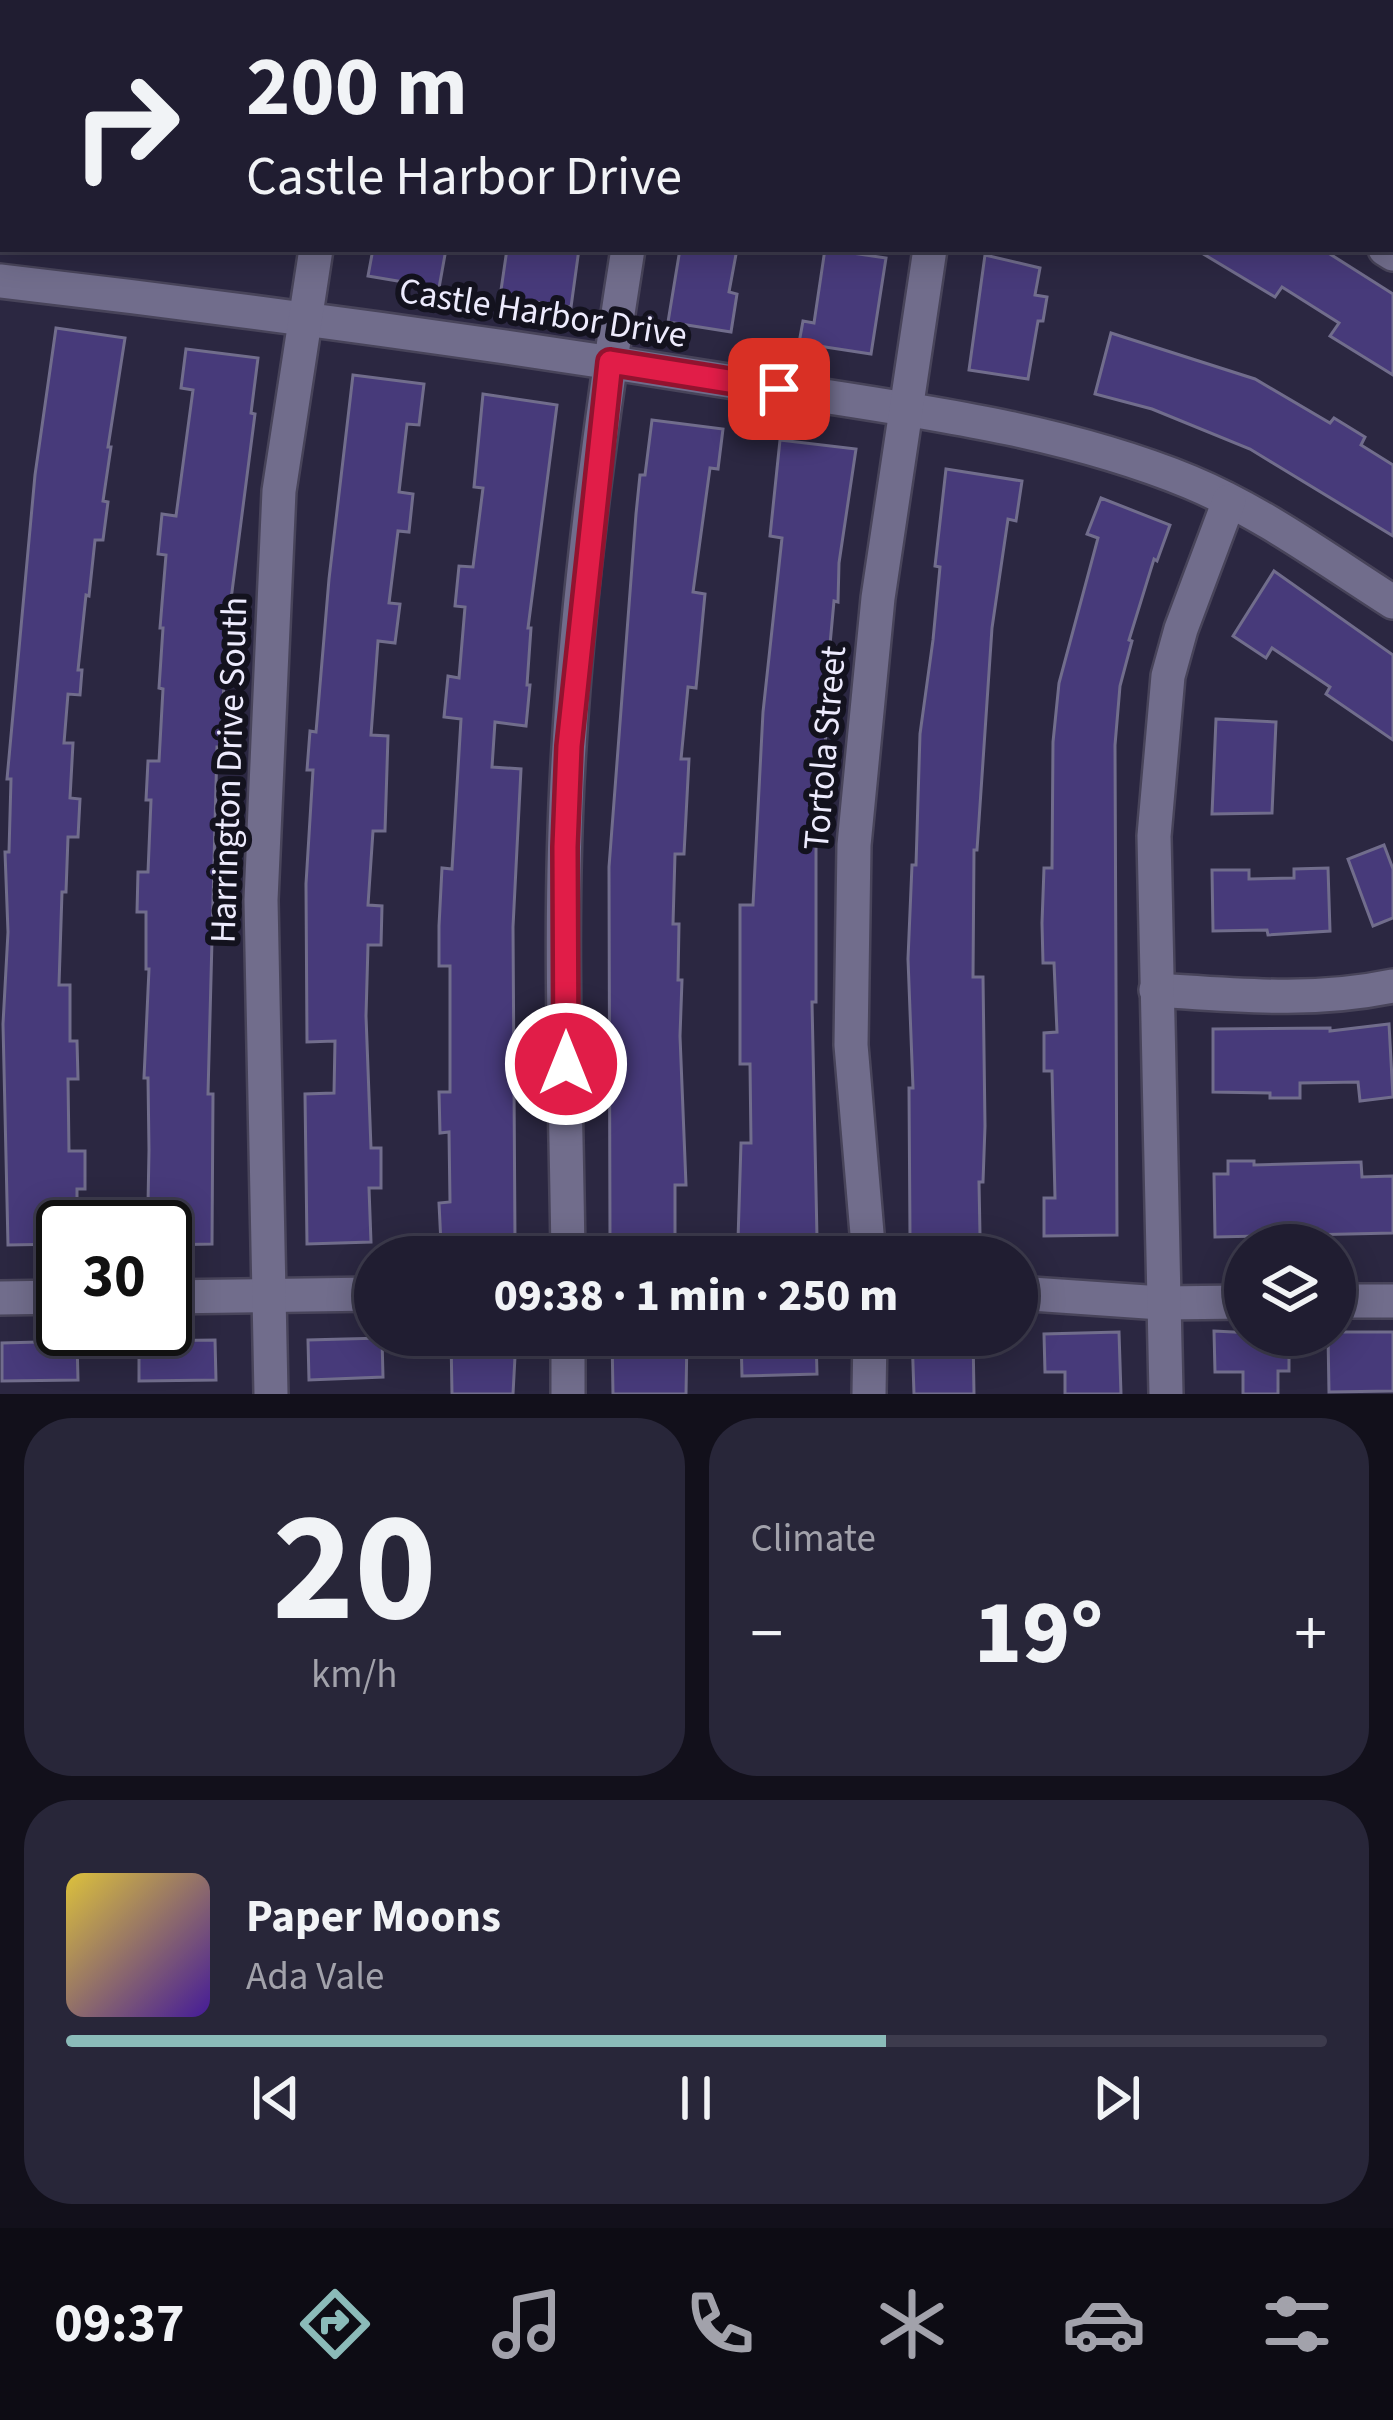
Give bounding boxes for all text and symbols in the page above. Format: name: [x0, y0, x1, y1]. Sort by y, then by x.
text: 200 m: [246, 28, 468, 148]
icon: right: [48, 48, 204, 204]
text: Castle Harbor Drive: [246, 139, 682, 216]
street label: Castle Harbor Drive: [395, 265, 691, 361]
pin: [728, 338, 830, 440]
icon: arrive: [746, 356, 812, 422]
street label: Harrington Drive South: [197, 596, 261, 944]
street label: Tortola Street: [791, 644, 859, 852]
position arrow: [503, 1001, 629, 1127]
speed limit sign: 30: [36, 1200, 192, 1356]
map controls: [1224, 1224, 1356, 1356]
button: layers: [1224, 1224, 1356, 1356]
text: 09:38 · 1 min · 250 m: [494, 1264, 898, 1328]
text: 20: [272, 1458, 437, 1680]
text: Climate: [751, 1511, 876, 1567]
text: 19°: [974, 1570, 1104, 1698]
text: −: [751, 1587, 783, 1681]
text: +: [1294, 1587, 1327, 1681]
text: km/h: [311, 1647, 398, 1703]
text: Paper Moons: [246, 1885, 501, 1949]
text: Ada Vale: [246, 1949, 384, 2005]
icon: previous: [243, 2065, 309, 2131]
icon: pause: [663, 2065, 729, 2131]
icon: next: [1084, 2065, 1150, 2131]
icon: directions: [293, 2282, 377, 2366]
icon: music: [485, 2282, 569, 2366]
icon: phone: [678, 2282, 762, 2366]
icon: climate: [870, 2282, 954, 2366]
icon: car: [1062, 2282, 1146, 2366]
icon: filters: [1255, 2282, 1339, 2366]
text: 09:37: [54, 2286, 184, 2363]

